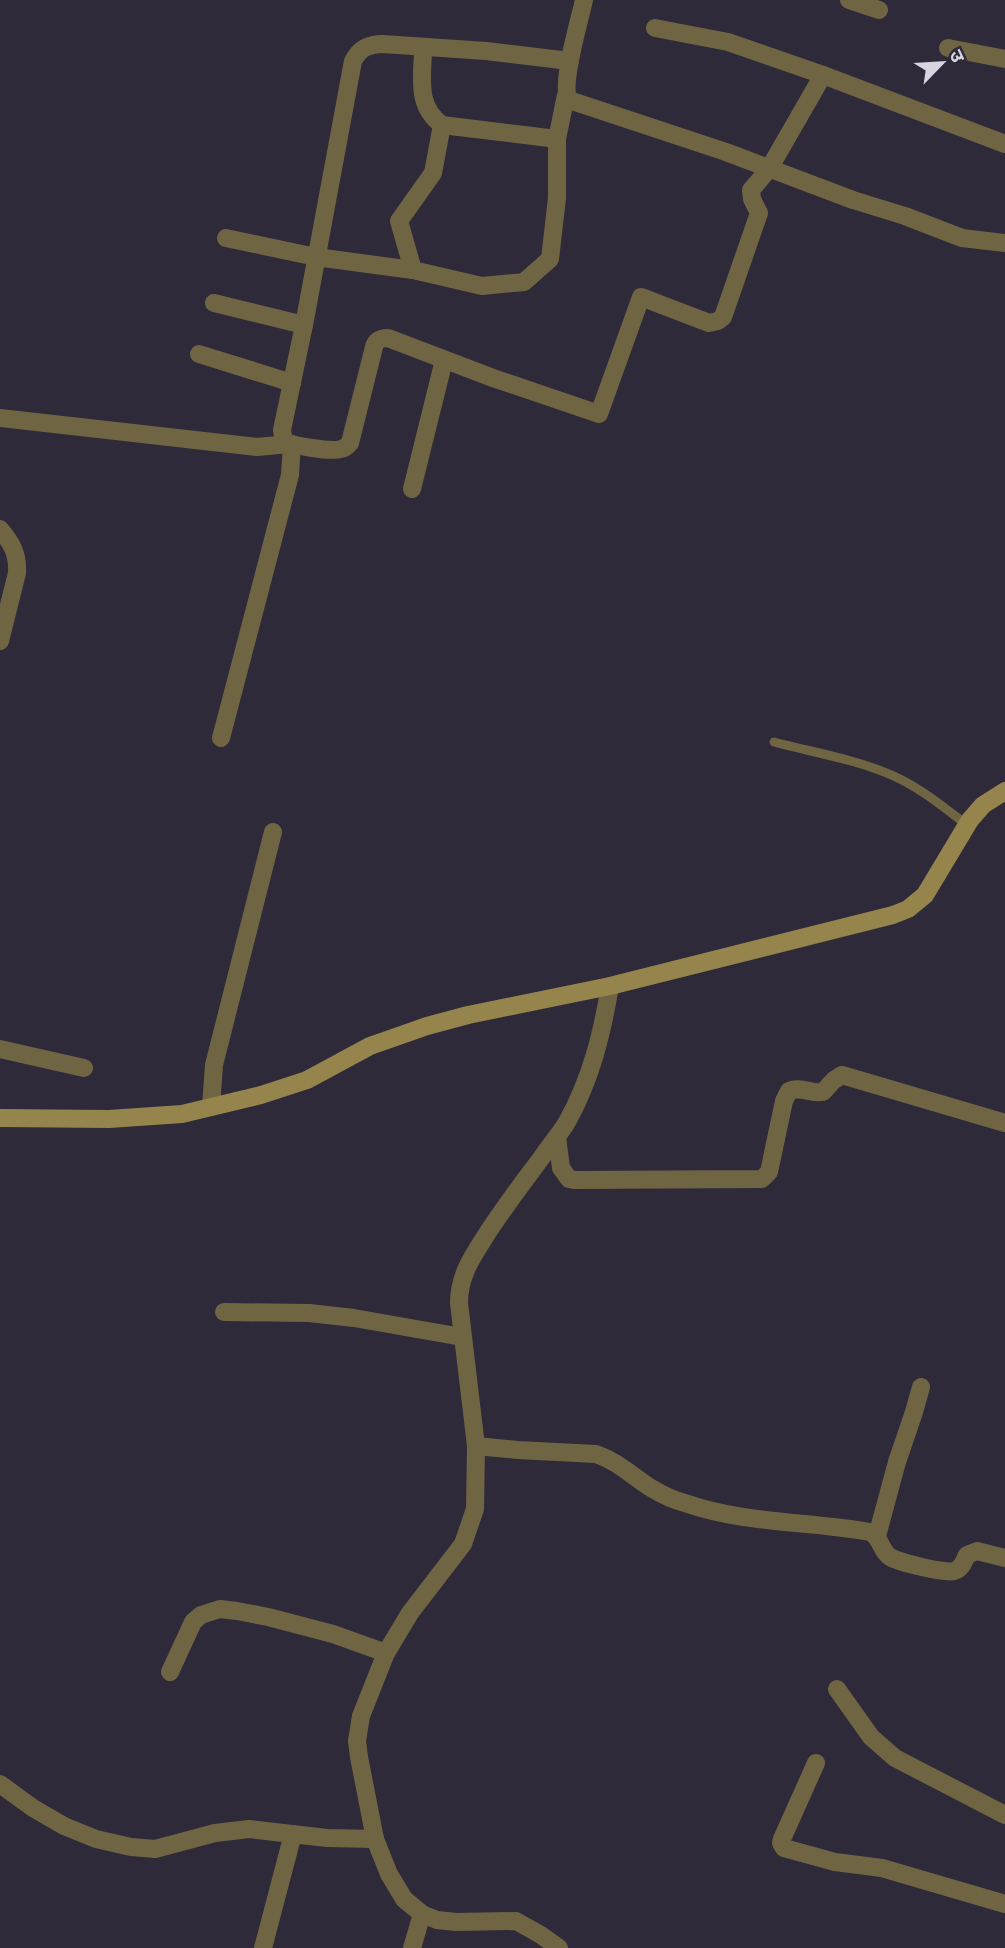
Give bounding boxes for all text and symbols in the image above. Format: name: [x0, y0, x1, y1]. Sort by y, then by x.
north arrow: [907, 28, 977, 98]
text: उ: [945, 46, 970, 66]

